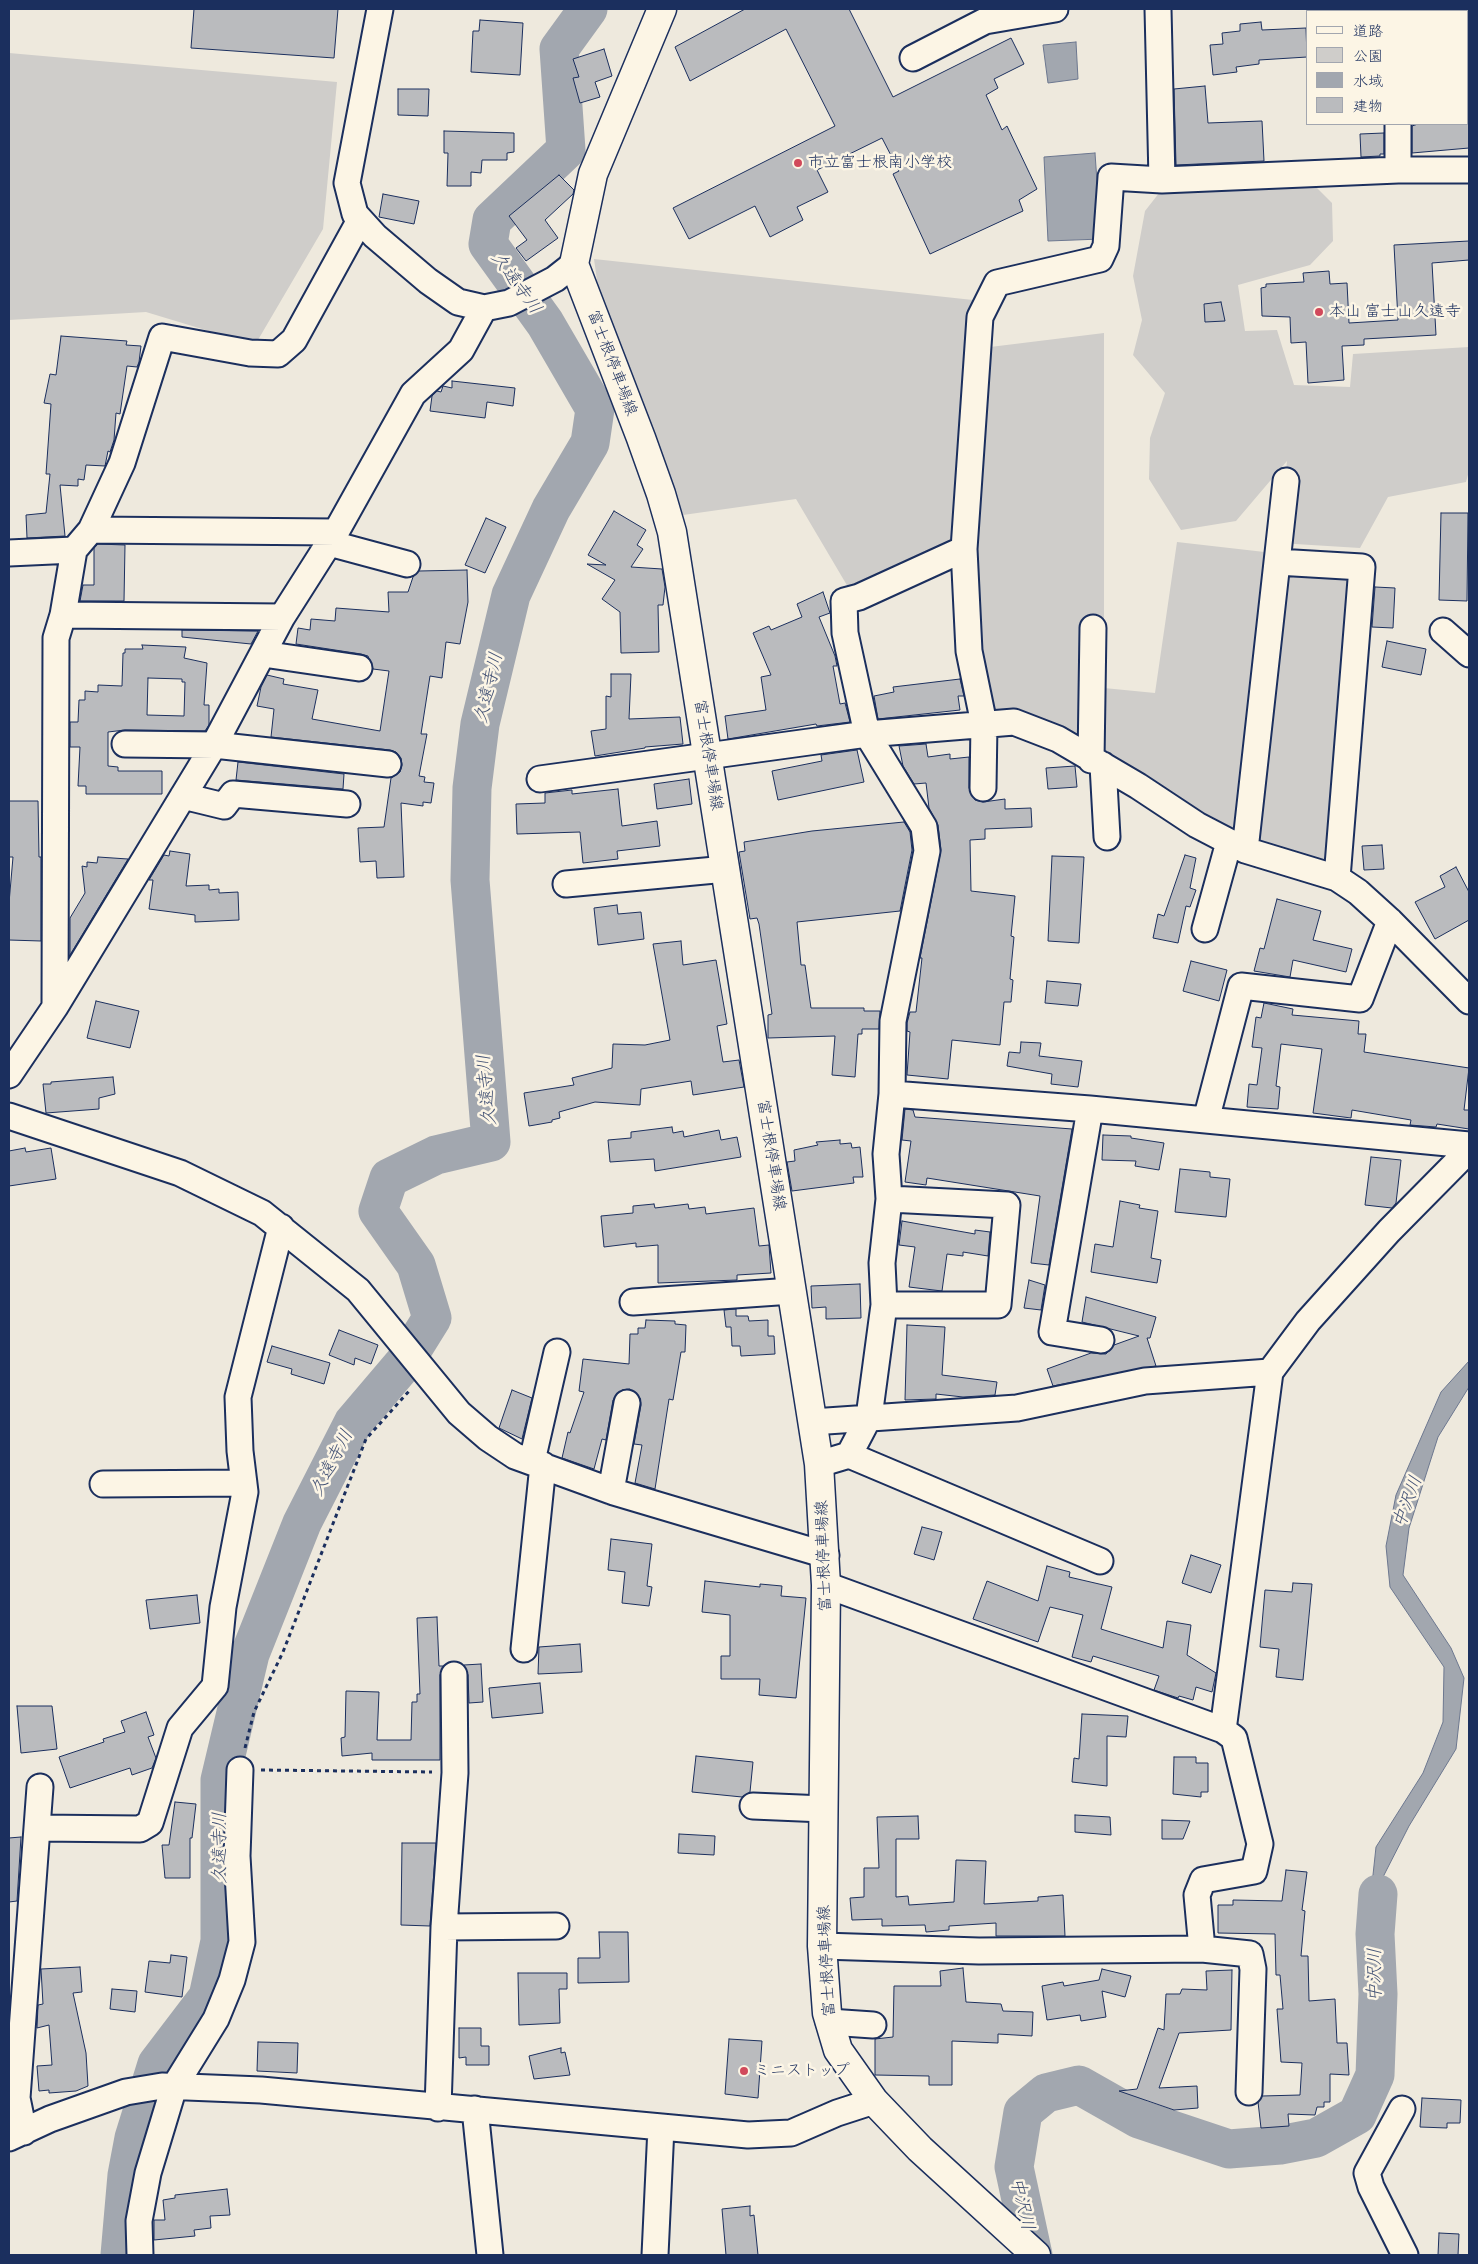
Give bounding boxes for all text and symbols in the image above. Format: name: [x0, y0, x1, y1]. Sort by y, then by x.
legend: [1306, 10, 1468, 125]
text: 道路: [1353, 20, 1383, 41]
text: 公園: [1353, 45, 1383, 66]
text: 水域: [1353, 70, 1383, 91]
text: 建物: [1353, 95, 1383, 116]
place label: 市立富士根南小学校: [808, 153, 952, 173]
marker: 市立富士根南小学校: [792, 157, 804, 169]
water label: 久遠寺川: [486, 248, 546, 318]
place label: 本山 富士山久遠寺: [1329, 302, 1461, 322]
marker: 本山 富士山久遠寺: [1313, 306, 1325, 318]
street label: 富士根停車場線: [583, 307, 641, 419]
water label: 久遠寺川: [470, 650, 508, 726]
street label: 富士根停車場線: [690, 698, 726, 812]
water label: 久遠寺川: [473, 1053, 501, 1127]
street label: 富士根停車場線: [753, 1098, 789, 1212]
water label: 久遠寺川: [306, 1426, 358, 1500]
water label: 中沢川: [1389, 1473, 1427, 1531]
street label: 富士根停車場線: [812, 1500, 836, 1612]
water label: 久遠寺川: [209, 1812, 231, 1884]
street label: 富士根停車場線: [814, 1905, 840, 2017]
water label: 中沢川: [1364, 1948, 1386, 2002]
place label: ミニストップ: [754, 2061, 850, 2081]
marker: ミニストップ: [738, 2065, 750, 2077]
water label: 中沢川: [1005, 2175, 1039, 2233]

